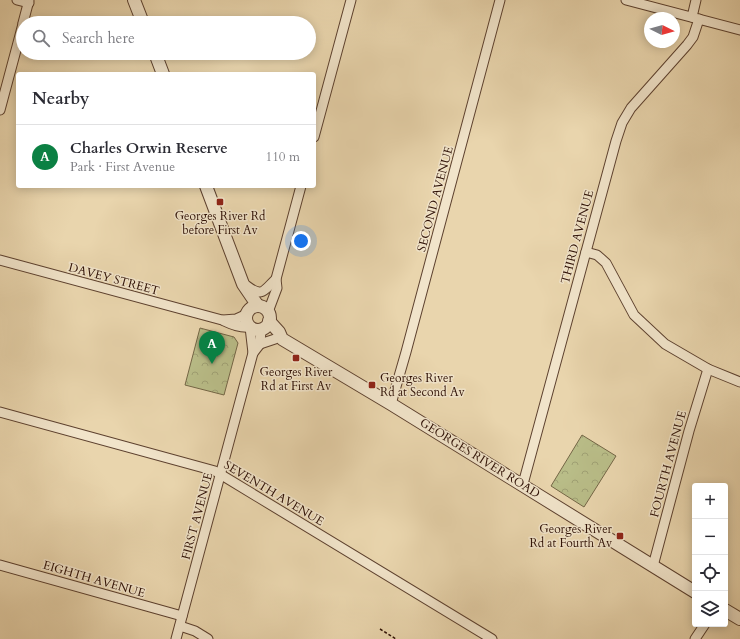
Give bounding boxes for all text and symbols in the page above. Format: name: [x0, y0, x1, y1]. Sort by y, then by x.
north arrow: [644, 12, 680, 48]
search box: [16, 16, 316, 60]
icon: search: [30, 27, 52, 49]
text: Search here: [62, 28, 135, 48]
text: Nearby: [32, 87, 89, 110]
text: Charles Orwin Reserve: [70, 138, 228, 158]
street label: SECOND AVENUE: [413, 145, 457, 253]
text: A: [40, 148, 50, 166]
text: 110 m: [266, 148, 300, 166]
text: Park · First Avenue: [70, 158, 175, 176]
street label: THIRD AVENUE: [557, 188, 597, 286]
marker: Georges River Rd before First Av: [215, 197, 225, 207]
place label: Georges River Rd before First Av: [175, 208, 266, 238]
your location: [291, 231, 311, 251]
street label: DAVEY STREET: [67, 259, 161, 299]
pin: A: [199, 331, 225, 364]
marker: Georges River Rd at First Av: [291, 353, 301, 363]
place label: Georges River Rd at First Av: [260, 364, 333, 394]
place label: Georges River Rd at Second Av: [380, 370, 466, 400]
marker: Georges River Rd at Second Av: [367, 380, 377, 390]
street label: FOURTH AVENUE: [646, 409, 690, 519]
street label: GEORGES RIVER ROAD: [417, 414, 543, 502]
street label: SEVENTH AVENUE: [221, 457, 327, 529]
street label: FIRST AVENUE: [178, 471, 216, 561]
map controls: [692, 483, 728, 627]
button: +: [692, 483, 728, 519]
button: −: [692, 519, 728, 555]
place label: Georges River Rd at Fourth Av: [529, 521, 613, 551]
marker: Georges River Rd at Fourth Av: [615, 531, 625, 541]
button: locate: [692, 555, 728, 591]
street label: EIGHTH AVENUE: [41, 557, 147, 601]
button: layers: [692, 591, 728, 627]

